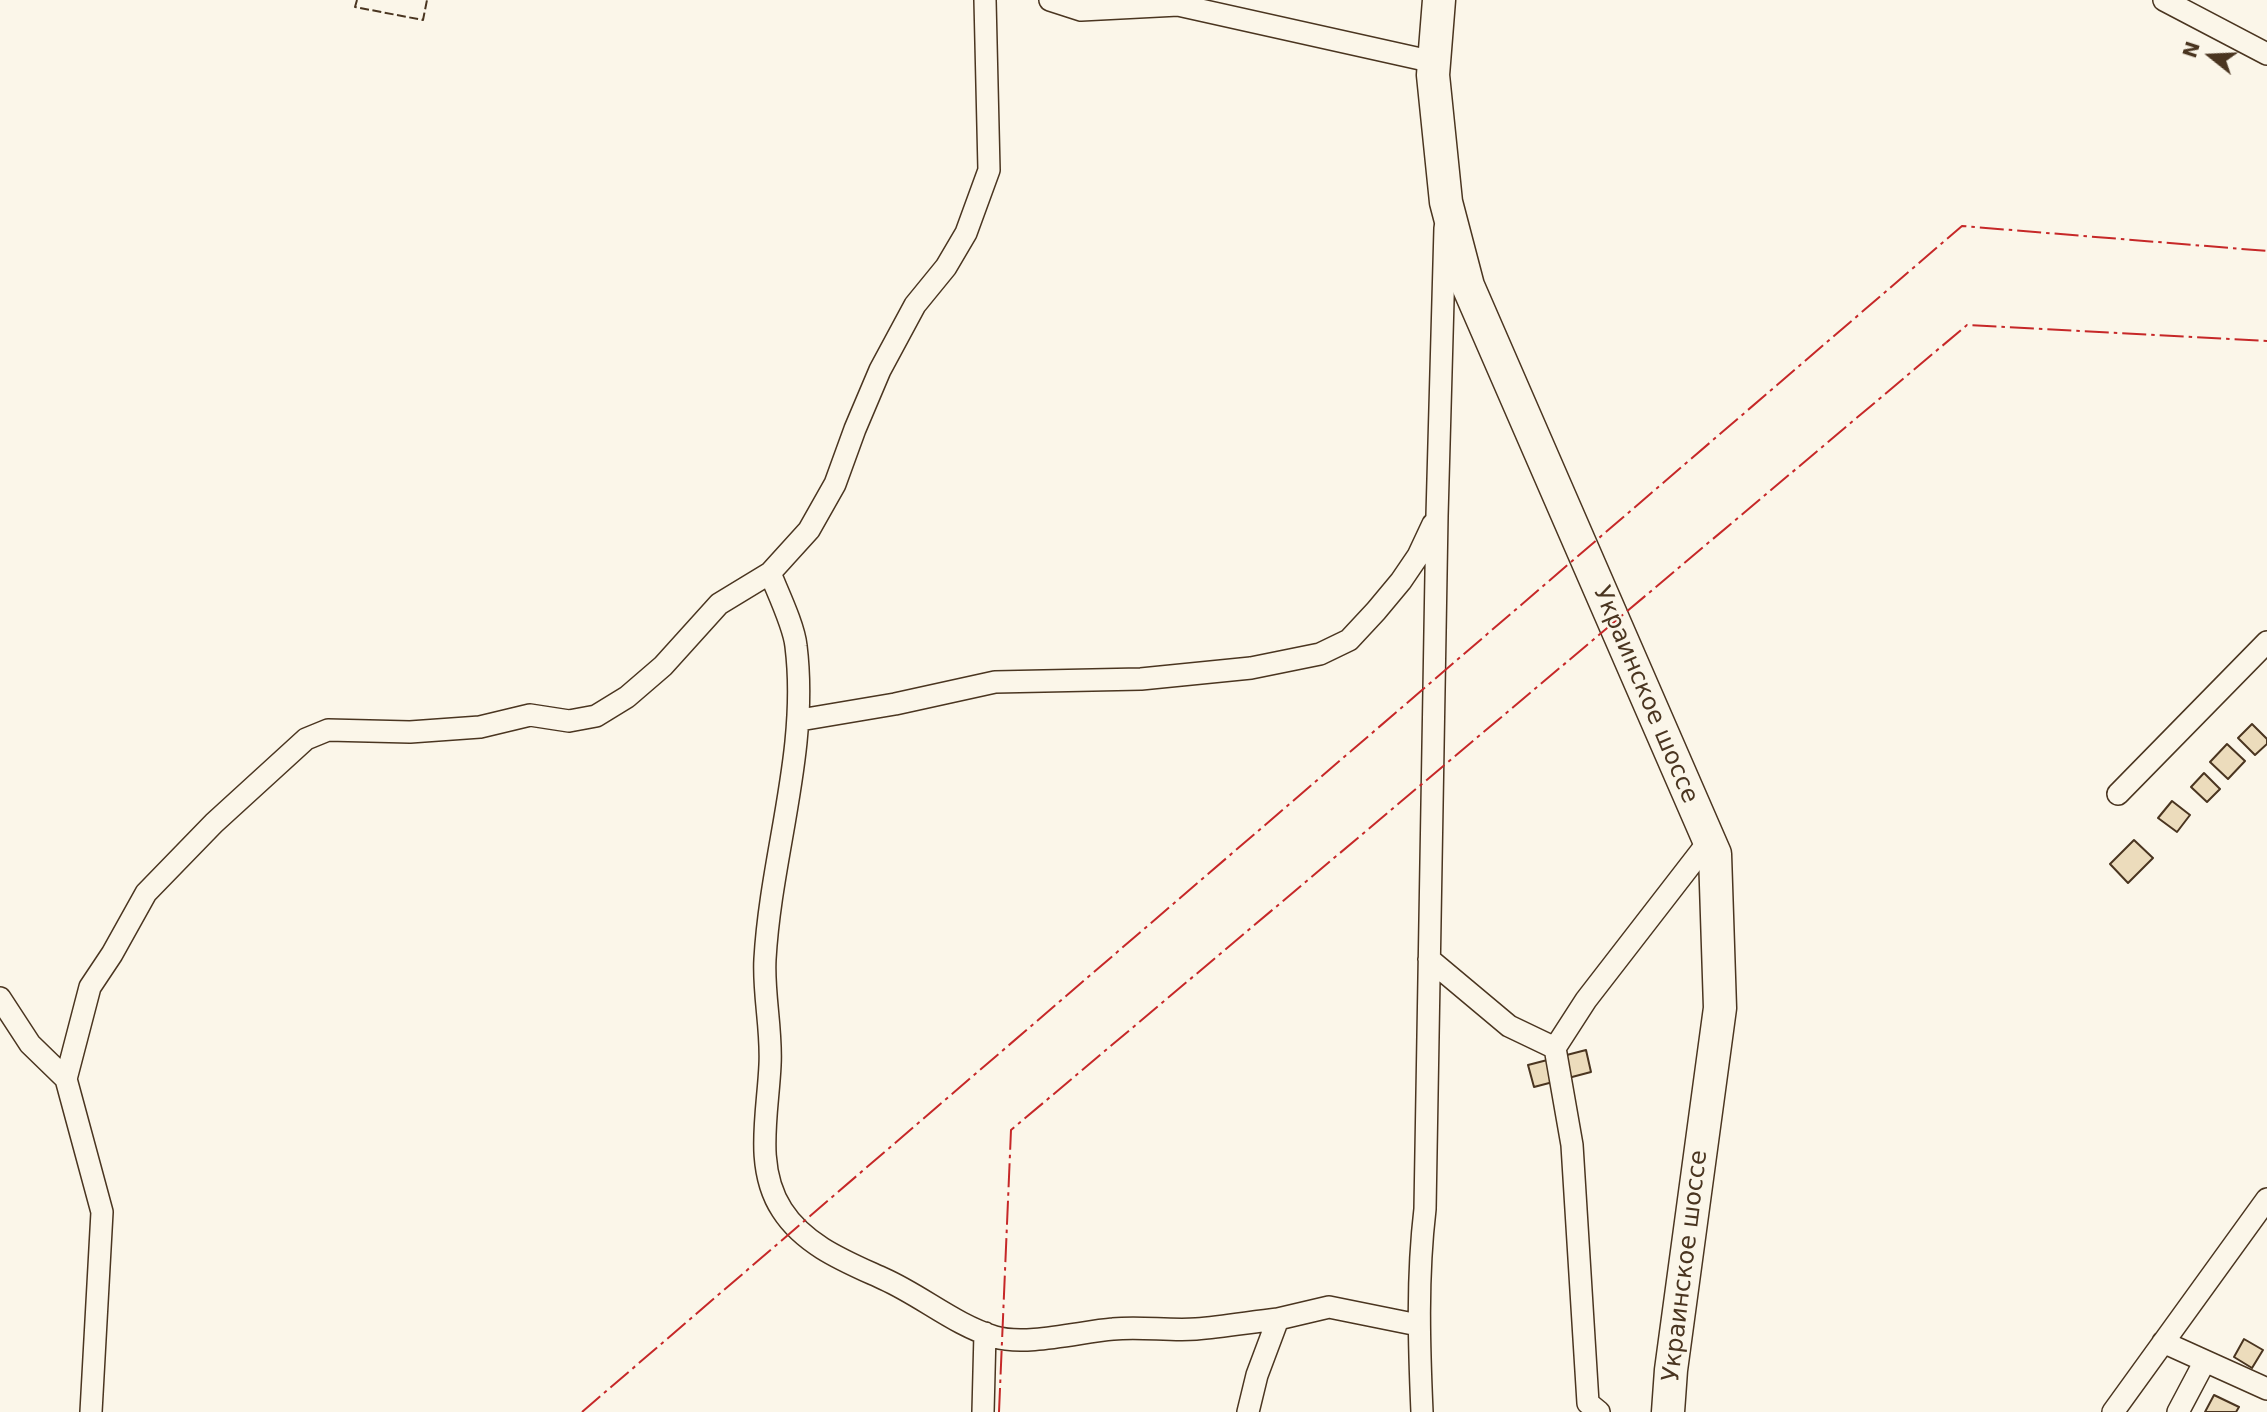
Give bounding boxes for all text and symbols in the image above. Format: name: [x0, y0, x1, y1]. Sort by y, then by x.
north arrow: [2176, 21, 2246, 91]
text: N: [2178, 39, 2204, 60]
street label: Украинское шоссе: [1586, 582, 1704, 808]
street label: Украинское шоссе: [1658, 1149, 1714, 1383]

